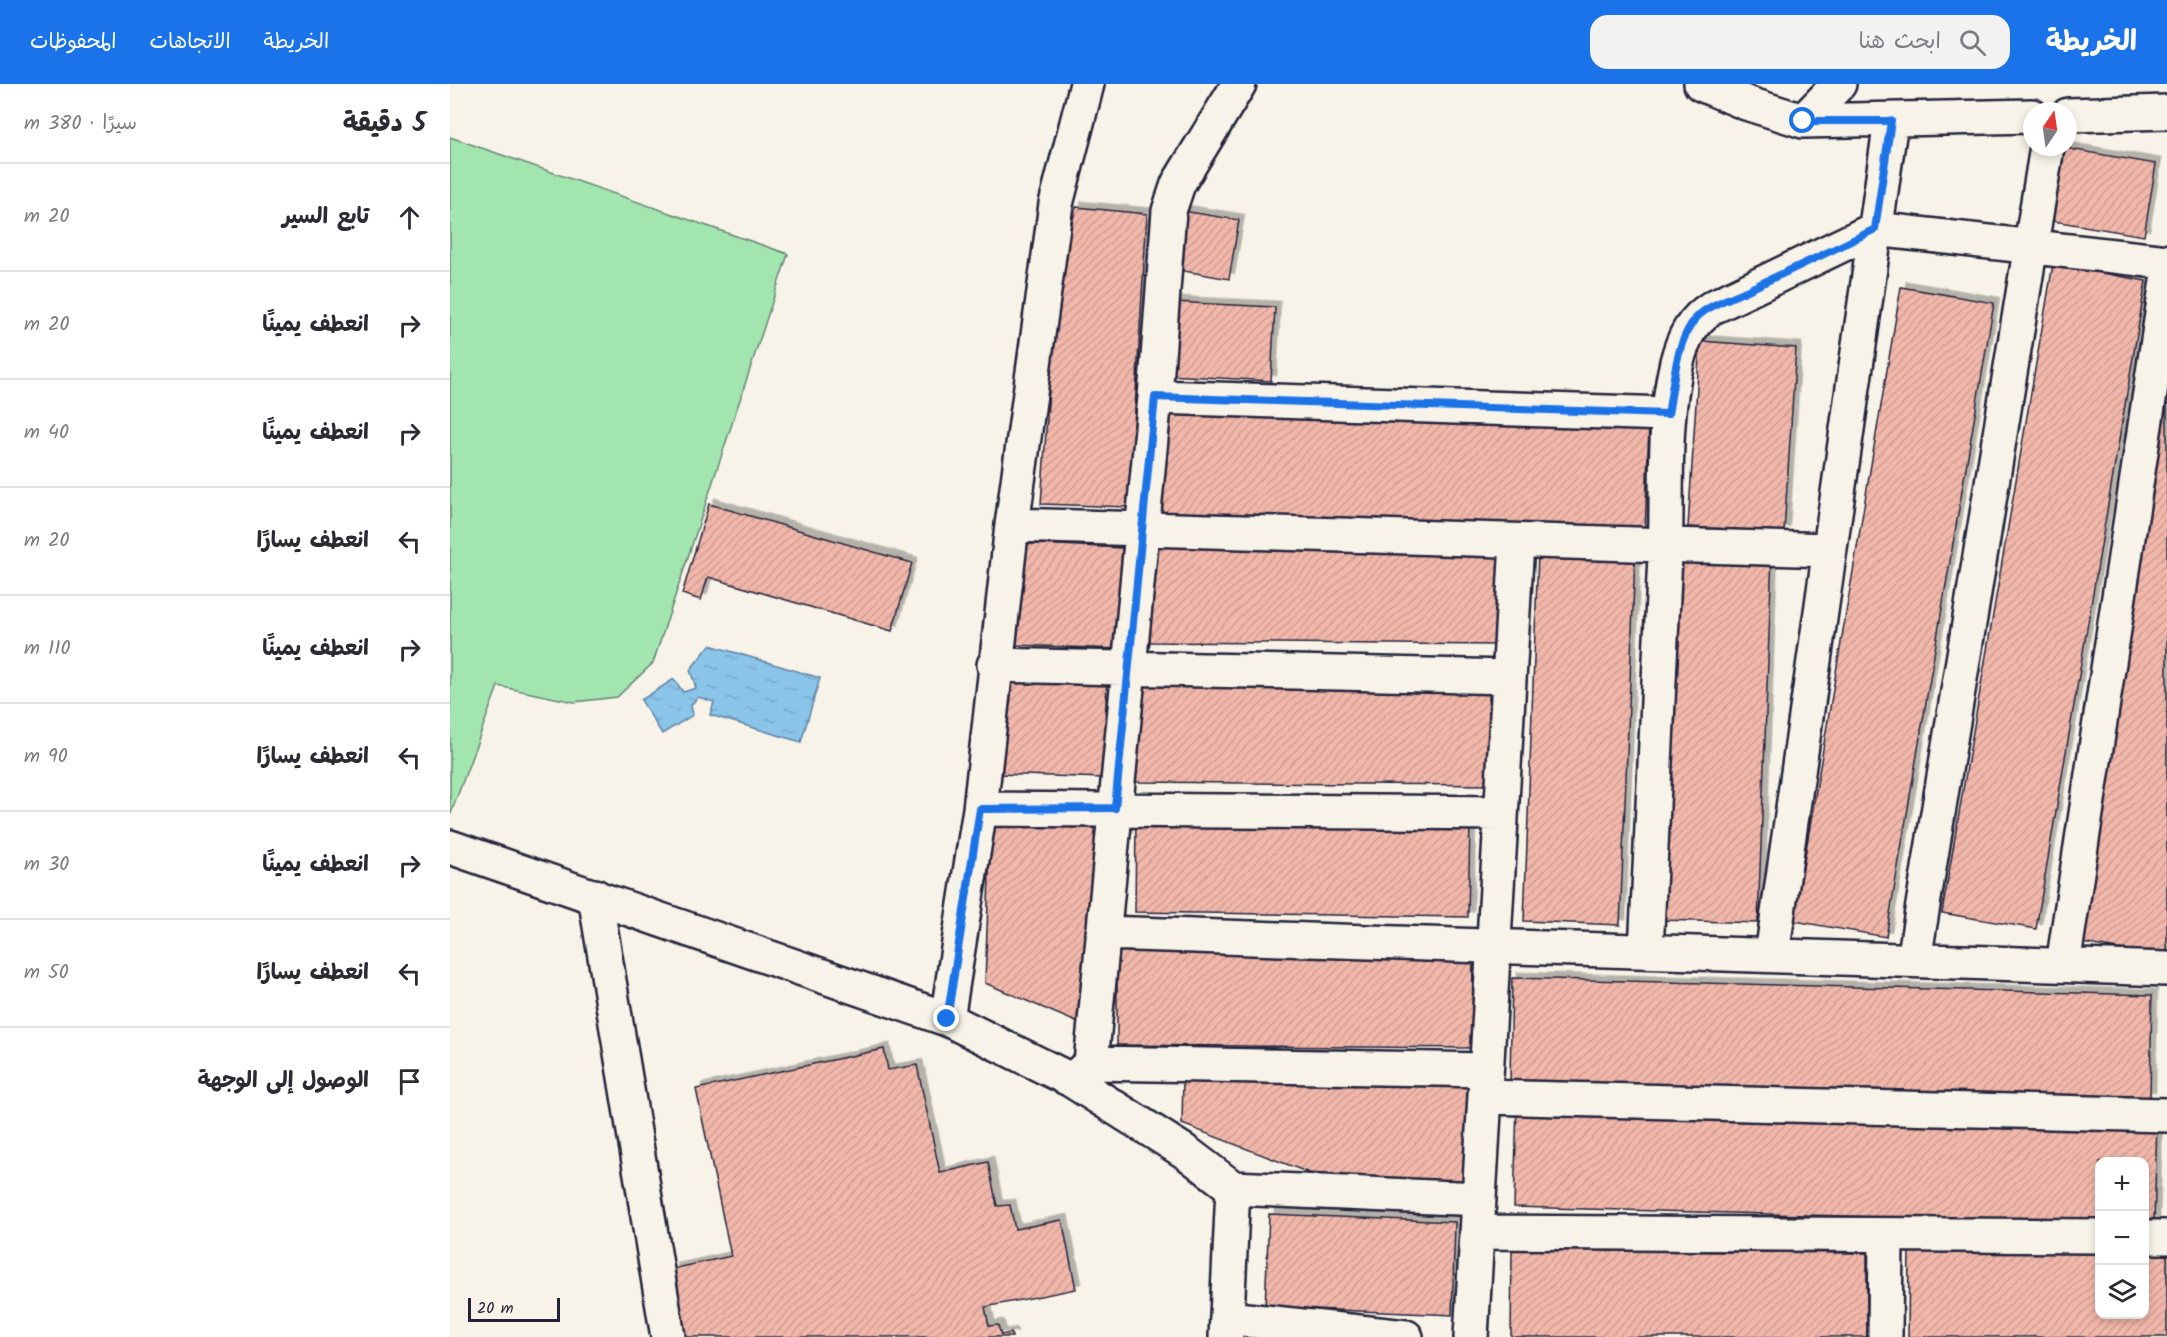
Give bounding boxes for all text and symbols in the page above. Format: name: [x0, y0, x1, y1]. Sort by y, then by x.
search box: [1590, 15, 2010, 69]
text: الخريطة: [2046, 20, 2137, 65]
text: ابحث هنا: [1858, 25, 1941, 60]
text: المحفوظات: [30, 26, 116, 59]
text: الاتجاهات: [149, 26, 231, 59]
text: الخريطة: [264, 26, 329, 59]
icon: search: [1956, 26, 1989, 59]
north arrow: [2023, 102, 2077, 156]
text: 5 دقيقة: [343, 103, 426, 145]
route start: [1789, 107, 1815, 133]
text: سيرًا · 380 m: [24, 108, 137, 140]
text: تابع السير: [282, 200, 369, 235]
text: 20 m: [24, 201, 70, 233]
icon: ahead: [393, 201, 426, 234]
text: انعطف يمينًا: [262, 308, 369, 343]
text: 20 m: [24, 309, 70, 341]
icon: right: [393, 309, 426, 342]
text: انعطف يمينًا: [262, 416, 369, 451]
text: 40 m: [24, 417, 69, 449]
icon: right: [393, 417, 426, 450]
text: انعطف يسارًا: [257, 524, 369, 559]
text: 20 m: [24, 525, 70, 557]
icon: left: [393, 525, 426, 558]
text: انعطف يمينًا: [262, 632, 369, 667]
text: 110 m: [24, 633, 71, 665]
icon: right: [393, 633, 426, 666]
text: انعطف يسارًا: [257, 740, 369, 775]
text: 90 m: [24, 741, 68, 773]
icon: left: [393, 741, 426, 774]
text: انعطف يمينًا: [262, 848, 369, 883]
text: 30 m: [24, 849, 69, 881]
icon: right: [393, 849, 426, 882]
text: انعطف يسارًا: [257, 956, 369, 991]
text: 50 m: [24, 957, 69, 989]
icon: left: [393, 957, 426, 990]
route end: [933, 1005, 959, 1031]
text: الوصول إلى الوجهة: [197, 1064, 369, 1099]
icon: arrive: [393, 1065, 426, 1098]
map controls: [2095, 1157, 2149, 1319]
button: +: [2095, 1157, 2149, 1211]
button: −: [2095, 1211, 2149, 1265]
button: layers: [2095, 1265, 2149, 1319]
scale bar: [468, 1295, 560, 1322]
text: 20 m: [477, 1296, 513, 1321]

